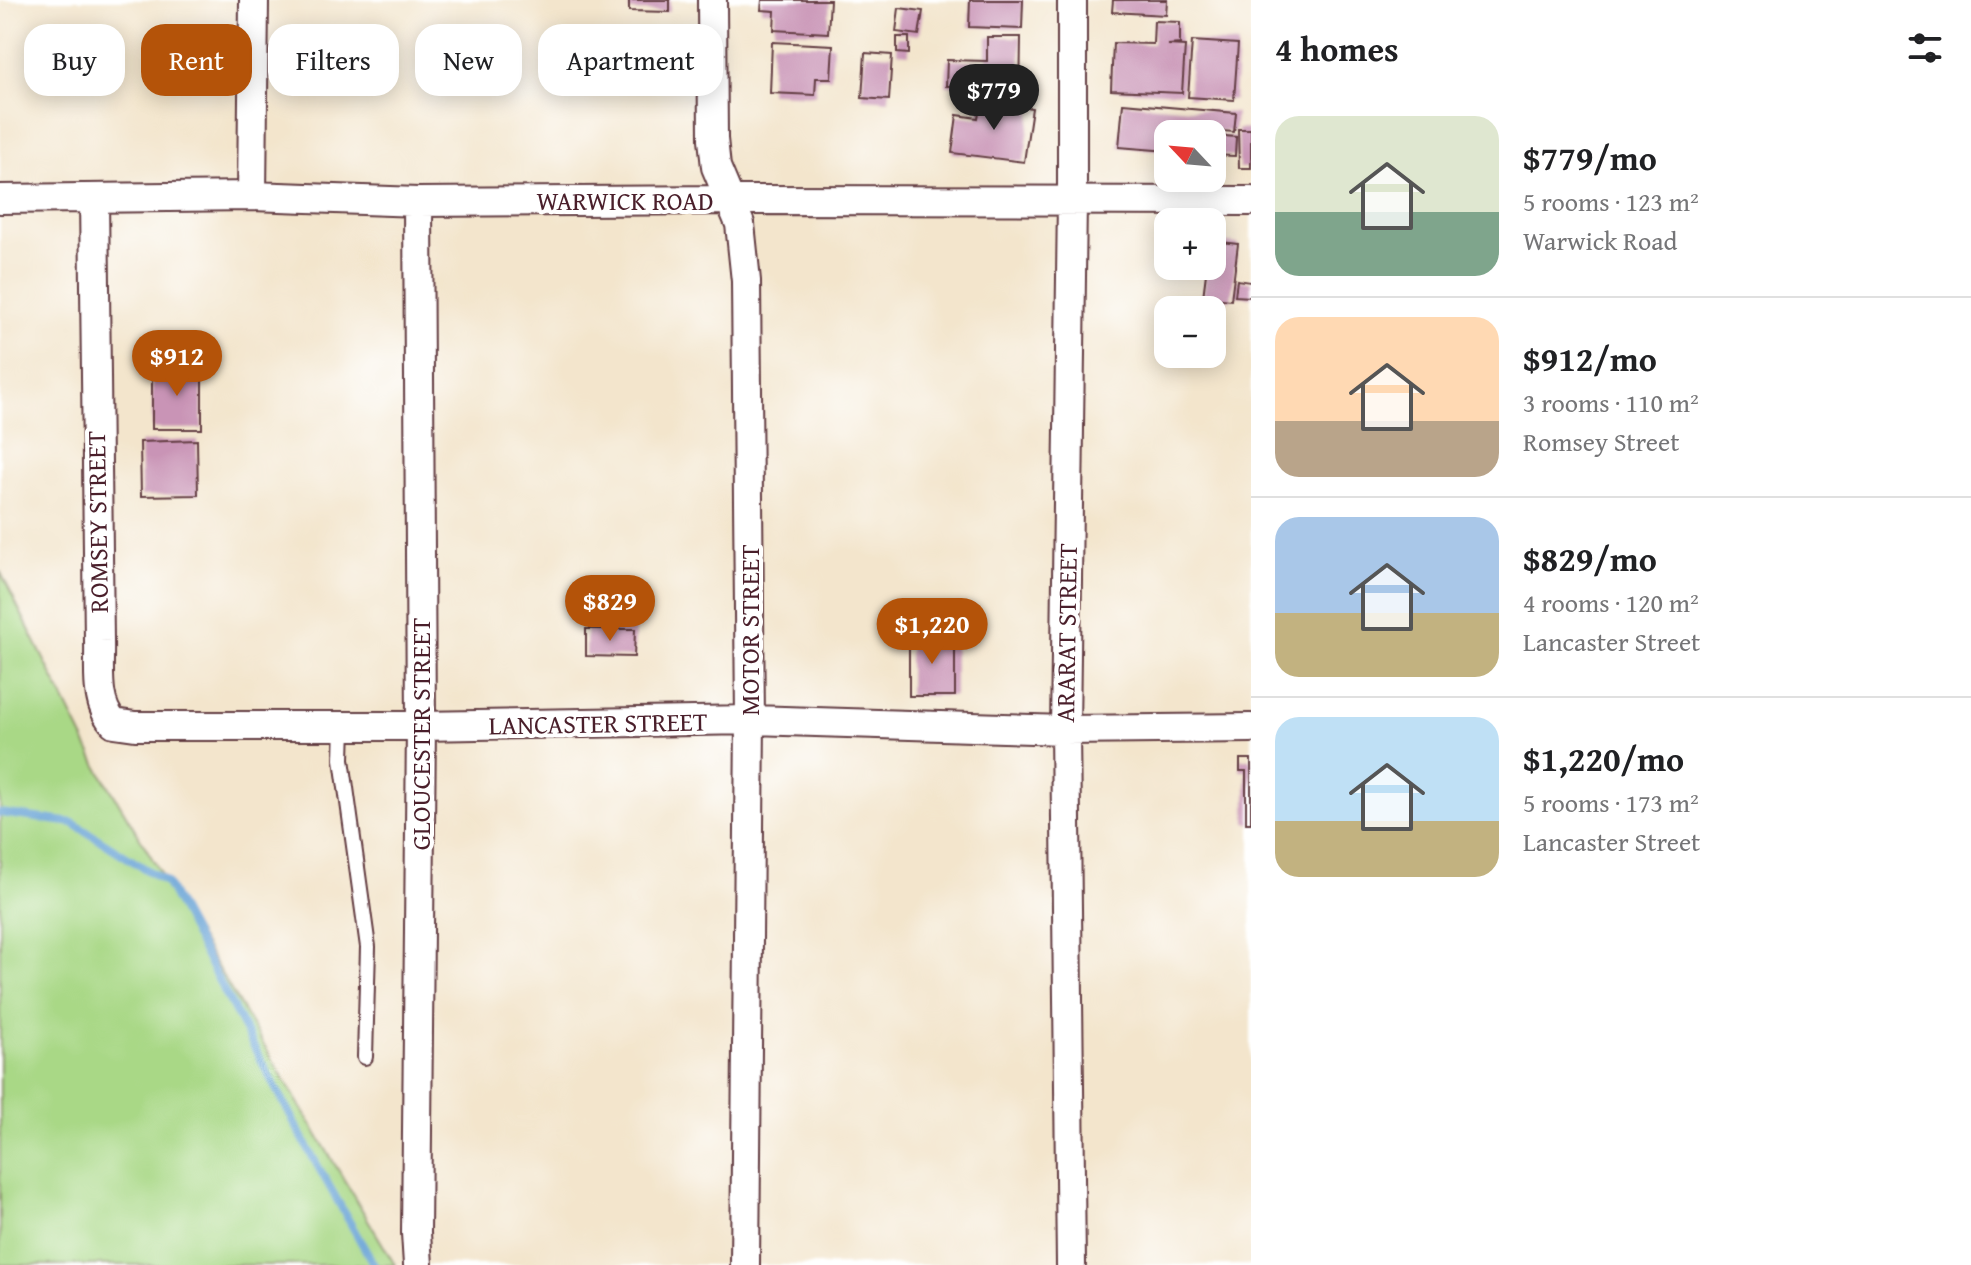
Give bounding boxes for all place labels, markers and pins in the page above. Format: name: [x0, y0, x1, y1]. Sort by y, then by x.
pin: $779: [947, 64, 1041, 132]
pin: $912: [130, 330, 224, 398]
pin: $829: [563, 575, 657, 643]
pin: $1,220: [867, 598, 997, 666]

